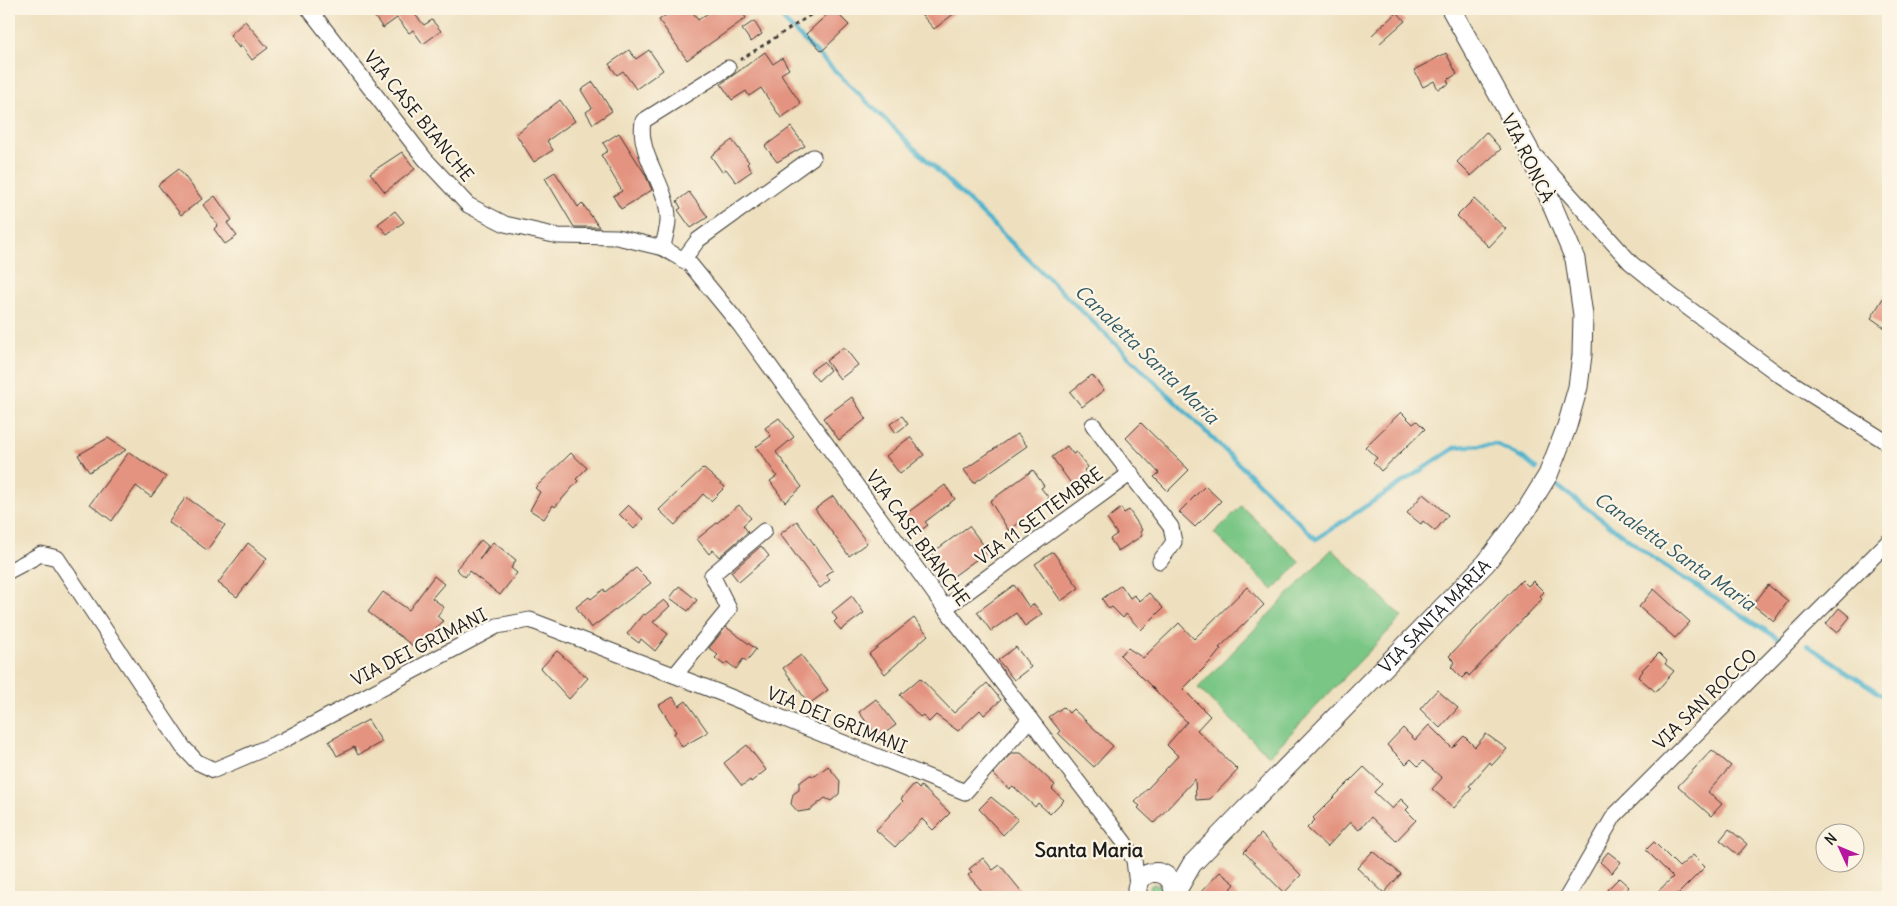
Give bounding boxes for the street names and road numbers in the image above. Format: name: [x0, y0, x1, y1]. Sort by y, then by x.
street label: VIA CASE BIANCHE: [359, 46, 479, 186]
street label: VIA RONCÀ: [1497, 110, 1559, 206]
street label: VIA 11 SETTEMBRE: [971, 462, 1107, 570]
street label: VIA CASE BIANCHE: [861, 466, 975, 610]
street label: VIA SANTA MARIA: [1374, 554, 1495, 678]
street label: VIA DEI GRIMANI: [347, 603, 491, 691]
street label: VIA SAN ROCCO: [1648, 644, 1762, 754]
street label: VIA DEI GRIMANI: [764, 681, 911, 759]

